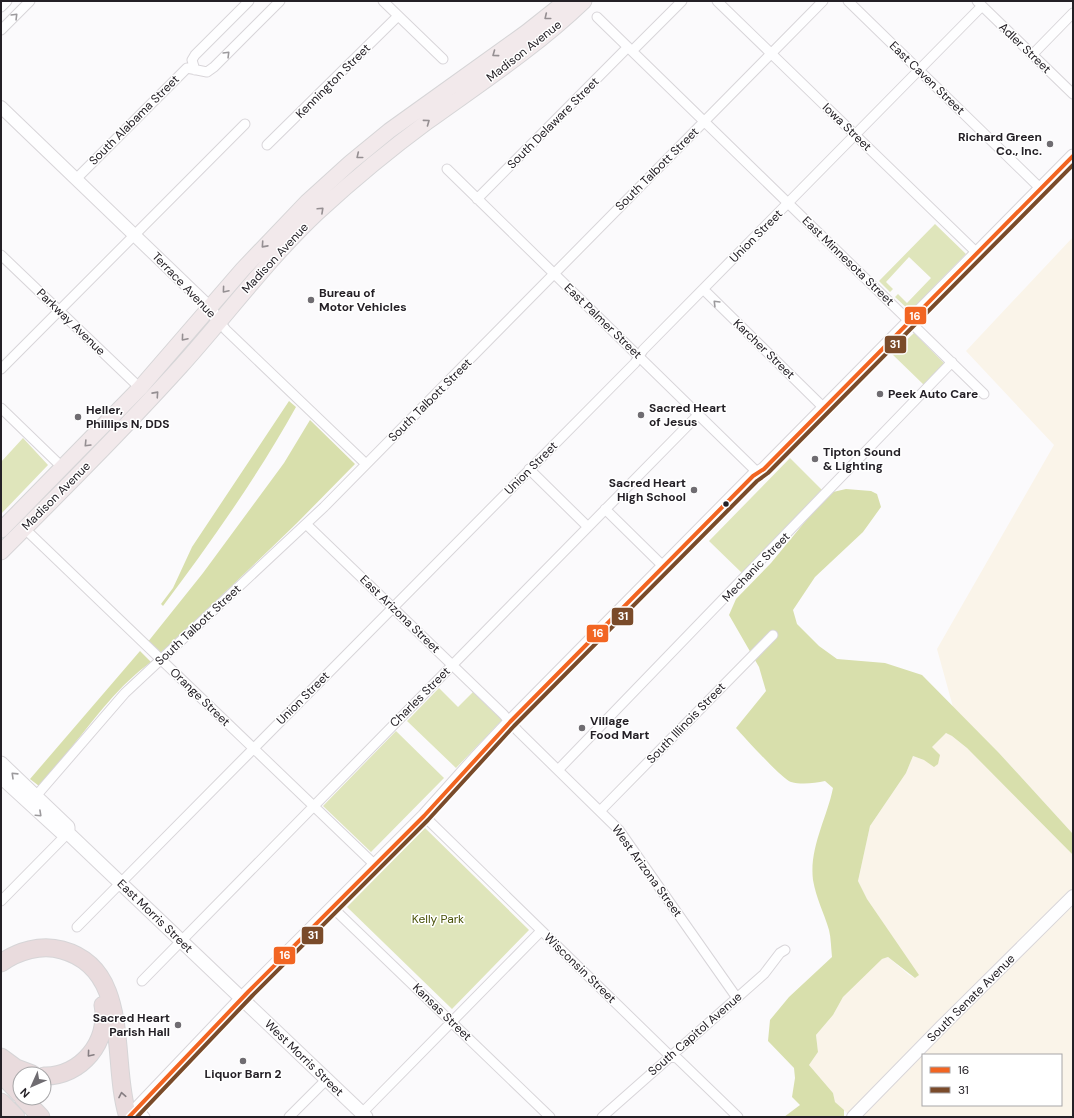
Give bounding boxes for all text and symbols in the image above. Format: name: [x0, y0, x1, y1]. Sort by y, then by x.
one-way arrow: [544, 12, 552, 19]
one-way arrow: [11, 13, 18, 21]
street label: Madison Avenue: [483, 17, 565, 85]
street label: Adler Street: [996, 19, 1055, 77]
street label: East Caven Street: [886, 38, 968, 118]
street label: Kennington Street: [292, 40, 374, 122]
one-way arrow: [493, 49, 500, 56]
one-way arrow: [222, 51, 230, 59]
street label: South Alabama Street: [85, 71, 183, 169]
street label: South Delaware Street: [504, 73, 603, 172]
street label: Iowa Street: [819, 100, 875, 155]
one-way arrow: [423, 119, 430, 127]
street label: South Talbott Street: [612, 124, 702, 214]
place label: Richard Green Co., Inc.: [958, 129, 1042, 159]
marker: Richard Green Co., Inc.: [1045, 139, 1055, 149]
one-way arrow: [356, 151, 363, 158]
street label: Union Street: [726, 206, 786, 266]
one-way arrow: [316, 207, 324, 215]
street label: East Minnesota Street: [799, 213, 898, 309]
street label: Madison Avenue: [238, 219, 312, 297]
one-way arrow: [262, 240, 269, 248]
street label: Terrace Avenue: [149, 249, 220, 321]
street label: East Palmer Street: [561, 280, 645, 362]
street label: Parkway Avenue: [33, 285, 109, 359]
one-way arrow: [223, 285, 230, 293]
place label: Bureau of Motor Vehicles: [319, 285, 407, 315]
marker: Bureau of Motor Vehicles: [306, 295, 316, 305]
one-way arrow: [713, 300, 721, 308]
line badge: 16: [904, 306, 927, 325]
text: 16: [910, 309, 921, 323]
street label: Karcher Street: [730, 316, 798, 383]
one-way arrow: [182, 334, 189, 341]
line badge: 31: [884, 335, 907, 354]
text: 31: [890, 337, 900, 351]
street label: South Talbott Street: [385, 355, 475, 445]
place label: Peek Auto Care: [888, 386, 978, 402]
marker: Peek Auto Care: [875, 389, 885, 399]
one-way arrow: [151, 391, 158, 399]
place label: Sacred Heart of Jesus: [649, 400, 726, 430]
place label: Heller, Phillips N, DDS: [86, 402, 170, 432]
marker: Sacred Heart of Jesus: [636, 410, 646, 420]
marker: Heller, Phillips N, DDS: [73, 412, 83, 422]
street label: Union Street: [501, 438, 561, 498]
one-way arrow: [84, 439, 91, 447]
place label: Tipton Sound & Lighting: [823, 444, 901, 474]
marker: Tipton Sound & Lighting: [810, 454, 820, 464]
street label: Madison Avenue: [18, 458, 94, 534]
place label: Sacred Heart High School: [609, 475, 686, 505]
marker: Sacred Heart High School: [689, 485, 699, 495]
unlabelled marker: [721, 499, 731, 509]
street label: Mechanic Street: [719, 528, 794, 605]
street label: East Arizona Street: [357, 572, 444, 657]
street label: South Talbott Street: [152, 581, 245, 669]
line badge: 31: [611, 607, 634, 626]
text: 31: [618, 609, 628, 623]
line badge: 16: [586, 624, 609, 643]
text: 16: [593, 626, 604, 640]
street label: Charles Street: [386, 663, 454, 731]
street label: Orange Street: [167, 664, 234, 730]
street label: Union Street: [273, 668, 333, 728]
street label: South Illinois Street: [643, 679, 729, 767]
place label: Village Food Mart: [590, 713, 649, 743]
marker: Village Food Mart: [577, 723, 587, 733]
one-way arrow: [11, 772, 19, 780]
one-way arrow: [34, 809, 42, 816]
street label: West Arizona Street: [608, 822, 686, 920]
street label: East Morris Street: [114, 876, 196, 956]
park label: Kelly Park: [412, 911, 464, 927]
line badge: 31: [301, 926, 324, 945]
text: 31: [308, 928, 318, 942]
street label: Wisconsin Street: [540, 929, 620, 1007]
line badge: 16: [273, 946, 296, 965]
text: 16: [280, 948, 291, 962]
street label: South Senate Avenue: [924, 950, 1019, 1045]
street label: Kansas Street: [409, 980, 475, 1044]
street label: South Capitol Avenue: [645, 989, 746, 1079]
place label: Sacred Heart Parish Hall: [93, 1010, 170, 1040]
street label: West Morris Street: [261, 1016, 347, 1100]
marker: Sacred Heart Parish Hall: [173, 1020, 183, 1030]
one-way arrow: [88, 1049, 95, 1057]
legend: [922, 1054, 1062, 1106]
marker: Liquor Barn 2: [238, 1056, 248, 1066]
text: 16: [958, 1062, 969, 1078]
north arrow: [12, 1066, 52, 1106]
place label: Liquor Barn 2: [204, 1066, 282, 1082]
text: 31: [958, 1082, 969, 1098]
text: N: [17, 1085, 33, 1101]
one-way arrow: [118, 1092, 127, 1098]

